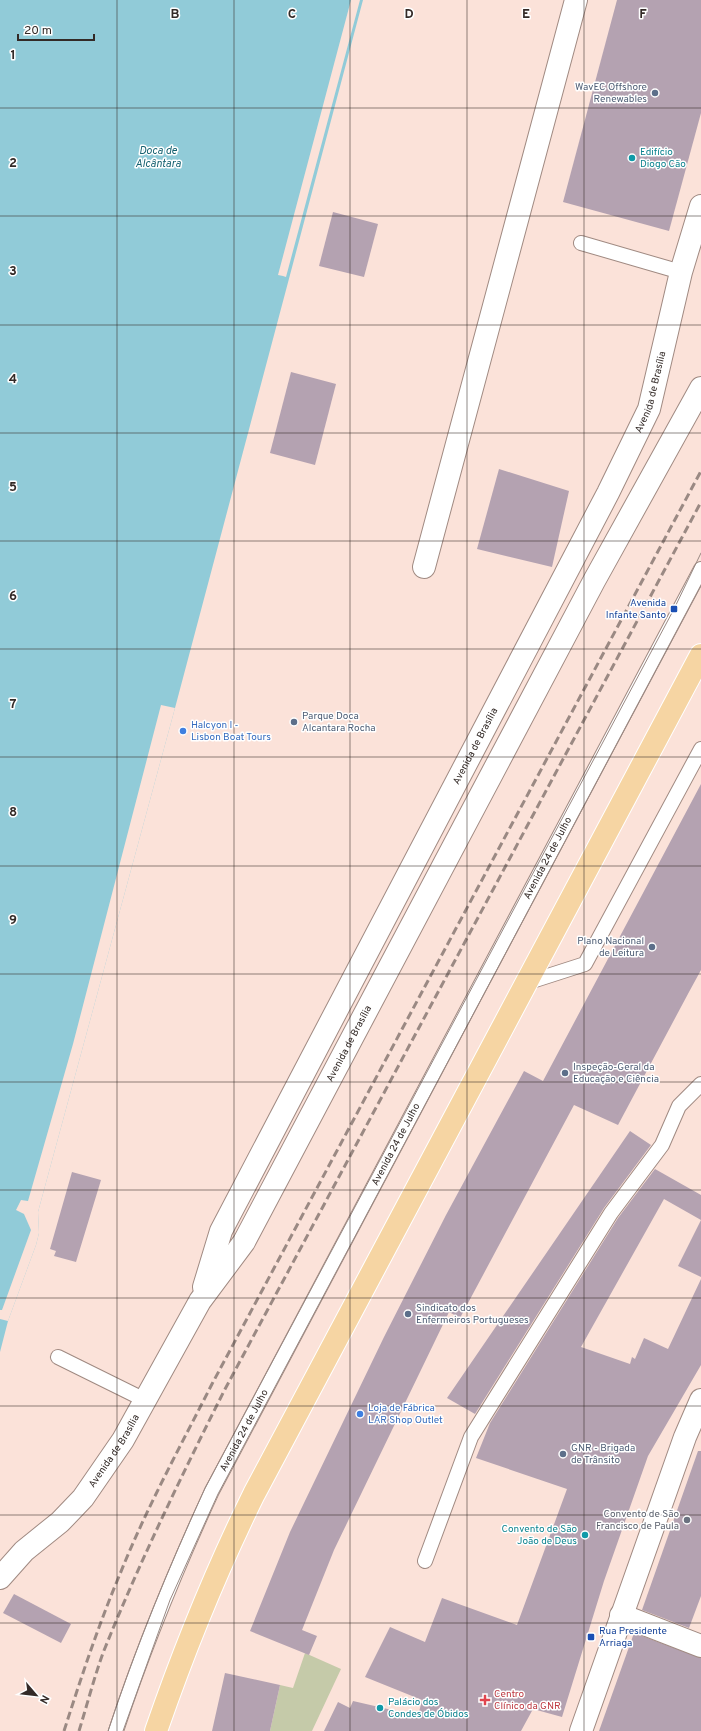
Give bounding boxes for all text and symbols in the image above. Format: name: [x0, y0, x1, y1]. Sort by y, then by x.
text: B: [171, 7, 180, 23]
text: C: [288, 7, 296, 23]
text: D: [404, 7, 414, 23]
text: E: [522, 7, 530, 23]
text: F: [639, 7, 647, 23]
scale bar: [18, 16, 94, 42]
text: 20 m: [24, 23, 52, 39]
text: 1: [10, 48, 16, 64]
place label: WavEC Offshore Renewables: [575, 81, 647, 106]
marker: WavEC Offshore Renewables: [650, 88, 660, 98]
water label: Doca de Alcântara: [135, 144, 181, 171]
place label: Edifício Diogo Cão: [640, 146, 686, 171]
marker: Edifício Diogo Cão: [627, 153, 637, 163]
text: 2: [9, 156, 17, 172]
text: 3: [9, 264, 17, 280]
street label: Avenida de Brasília: [632, 350, 669, 435]
text: 4: [9, 372, 17, 388]
text: 5: [9, 480, 17, 496]
text: 6: [9, 589, 17, 605]
place label: Avenida Infante Santo: [606, 597, 666, 622]
marker: Avenida Infante Santo: [669, 604, 679, 614]
text: 7: [10, 697, 17, 713]
street label: Avenida de Brasília: [450, 706, 501, 787]
place label: Parque Doca Alcantara Rocha: [302, 710, 376, 735]
marker: Parque Doca Alcantara Rocha: [289, 717, 299, 727]
place label: Halcyon I - Lisbon Boat Tours: [191, 719, 271, 744]
marker: Halcyon I - Lisbon Boat Tours: [178, 726, 188, 736]
text: 8: [9, 805, 17, 821]
street label: Avenida 24 de Julho: [521, 814, 575, 902]
text: 9: [9, 913, 17, 929]
place label: Plano Nacional de Leitura: [577, 935, 644, 960]
marker: Plano Nacional de Leitura: [647, 942, 657, 952]
street label: Avenida de Brasília: [323, 1003, 375, 1084]
place label: Inspeção-Geral da Educação e Ciência: [573, 1061, 659, 1086]
marker: Inspeção-Geral da Educação e Ciência: [560, 1068, 570, 1078]
street label: Avenida 24 de Julho: [369, 1101, 423, 1188]
place label: Sindicato dos Enfermeiros Portugueses: [416, 1302, 529, 1327]
marker: Sindicato dos Enfermeiros Portugueses: [403, 1309, 413, 1319]
street label: Avenida 24 de Julho: [217, 1387, 271, 1474]
place label: Loja de Fábrica LAR Shop Outlet: [368, 1402, 443, 1427]
marker: Loja de Fábrica LAR Shop Outlet: [355, 1409, 365, 1419]
street label: Avenida de Brasília: [86, 1412, 142, 1490]
place label: GNR - Brigada de Trânsito: [571, 1442, 635, 1467]
marker: GNR - Brigada de Trânsito: [558, 1449, 568, 1459]
place label: Convento de São Francisco de Paula: [596, 1508, 679, 1533]
marker: Convento de São Francisco de Paula: [682, 1515, 692, 1525]
place label: Convento de São João de Deus: [502, 1523, 577, 1548]
marker: Convento de São João de Deus: [580, 1530, 590, 1540]
place label: Rua Presidente Arriaga: [599, 1625, 667, 1650]
marker: Rua Presidente Arriaga: [586, 1632, 596, 1642]
north arrow: [16, 1675, 56, 1715]
place label: Centro Clínico da GNR: [494, 1688, 561, 1713]
text: N: [36, 1692, 52, 1706]
marker: Centro Clínico da GNR: [479, 1694, 491, 1706]
place label: Palácio dos Condes de Óbidos: [388, 1696, 469, 1721]
marker: Palácio dos Condes de Óbidos: [375, 1703, 385, 1713]

